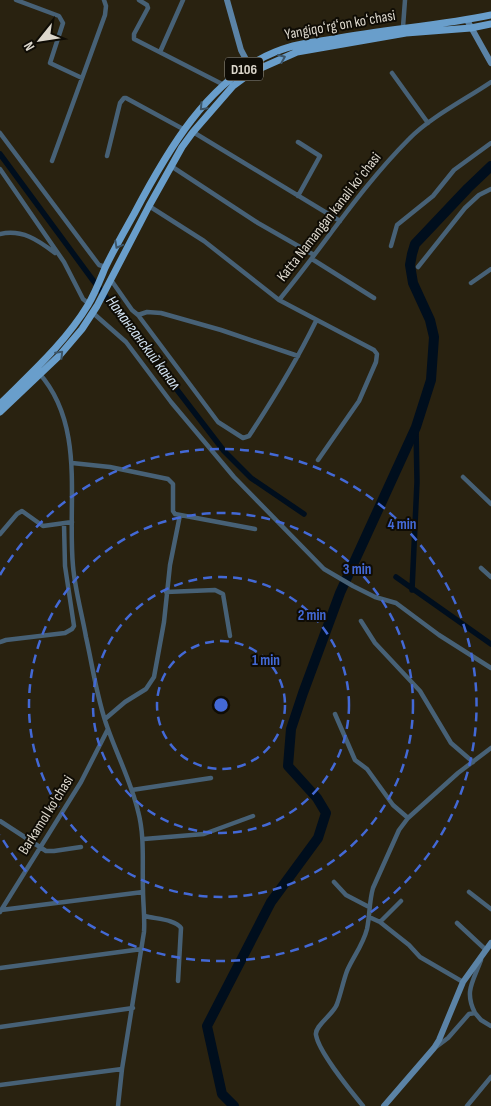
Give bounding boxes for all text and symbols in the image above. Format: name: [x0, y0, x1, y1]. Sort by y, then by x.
street label: Yangiqoʻrgʻon koʻchasi: [283, 6, 397, 44]
north arrow: [15, 15, 65, 65]
text: N: [20, 39, 38, 54]
one-way arrow: [277, 53, 286, 64]
road number: D106: [225, 58, 263, 80]
one-way arrow: [200, 102, 209, 111]
street label: Katta Namangan kanali koʻchasi: [273, 148, 385, 285]
one-way arrow: [114, 239, 124, 248]
water label: Наманганский канал: [102, 292, 185, 394]
one-way arrow: [54, 351, 63, 360]
text: 4 min: [388, 515, 416, 534]
text: 3 min: [343, 560, 371, 579]
text: 2 min: [298, 606, 326, 625]
text: 1 min: [252, 651, 280, 670]
centre of rings: [212, 696, 230, 714]
street label: Barkamol ko'chasi: [14, 772, 78, 858]

